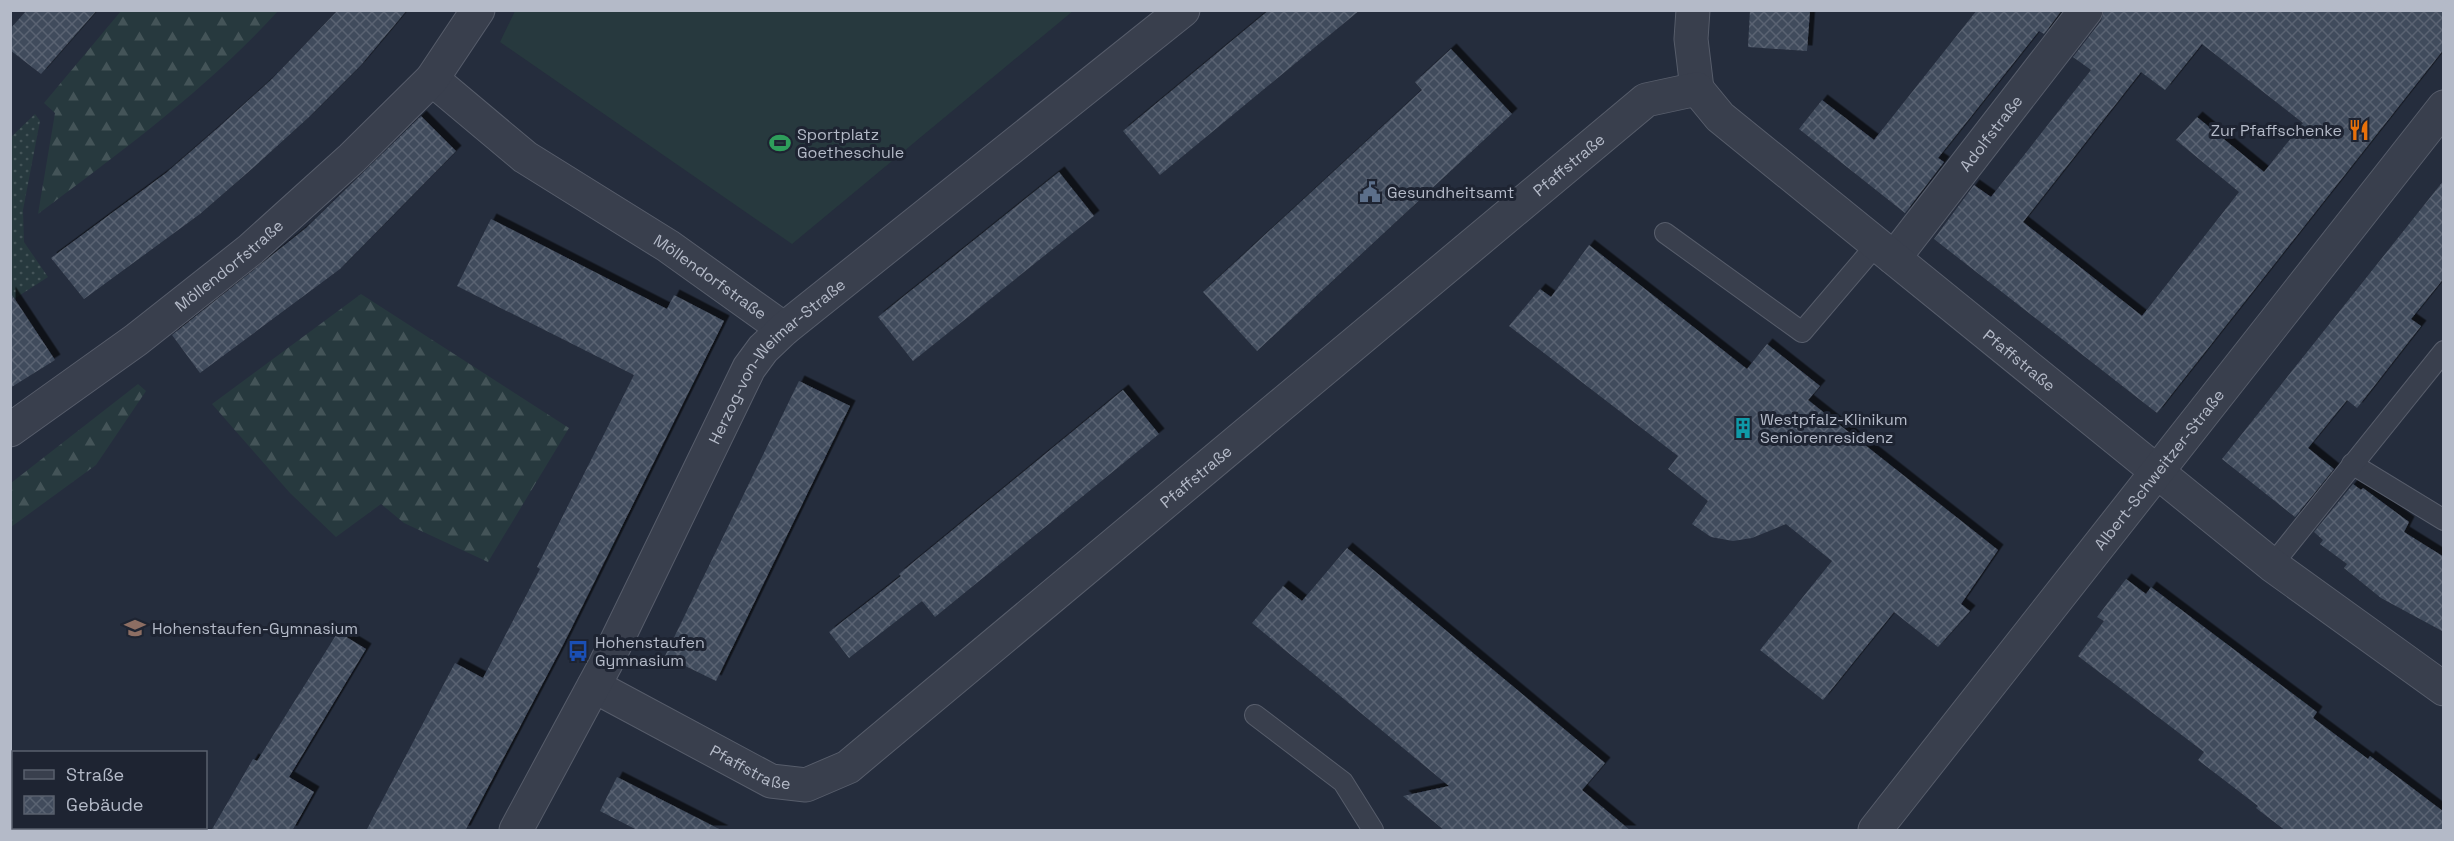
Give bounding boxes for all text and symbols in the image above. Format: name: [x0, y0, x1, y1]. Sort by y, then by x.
street label: Adolfstraße: [1955, 91, 2027, 176]
restaurant icon: Zur Pfaffschenke: [2347, 118, 2371, 142]
place label: Zur Pfaffschenke: [2211, 120, 2342, 141]
place label: Sportplatz Goetheschule: [797, 124, 904, 163]
street label: Pfaffstraße: [1529, 129, 1609, 201]
sports icon: Sportplatz Goetheschule: [768, 131, 792, 155]
public building icon: Gesundheitsamt: [1358, 180, 1382, 204]
place label: Gesundheitsamt: [1387, 182, 1514, 203]
street label: Möllendorfstraße: [171, 215, 288, 316]
street label: Möllendorfstraße: [650, 230, 771, 324]
street label: Herzog-von-Weimar-Straße: [704, 274, 850, 448]
street label: Pfaffstraße: [1979, 325, 2060, 396]
street label: Albert-Schweitzer-Straße: [2089, 385, 2229, 554]
place label: Westpfalz-Klinikum Seniorenresidenz: [1760, 409, 1908, 448]
building icon: Westpfalz-Klinikum Seniorenresidenz: [1731, 416, 1755, 440]
street label: Pfaffstraße: [1156, 441, 1236, 513]
school or university icon: Hohenstaufen-Gymnasium: [123, 616, 147, 640]
place label: Hohenstaufen-Gymnasium: [152, 618, 358, 639]
place label: Hohenstaufen Gymnasium: [595, 632, 705, 671]
bus stop icon: Hohenstaufen Gymnasium: [566, 639, 590, 663]
street label: Pfaffstraße: [706, 740, 792, 794]
legend: [12, 751, 207, 829]
text: Straße: [66, 763, 124, 786]
text: Gebäude: [66, 793, 144, 816]

